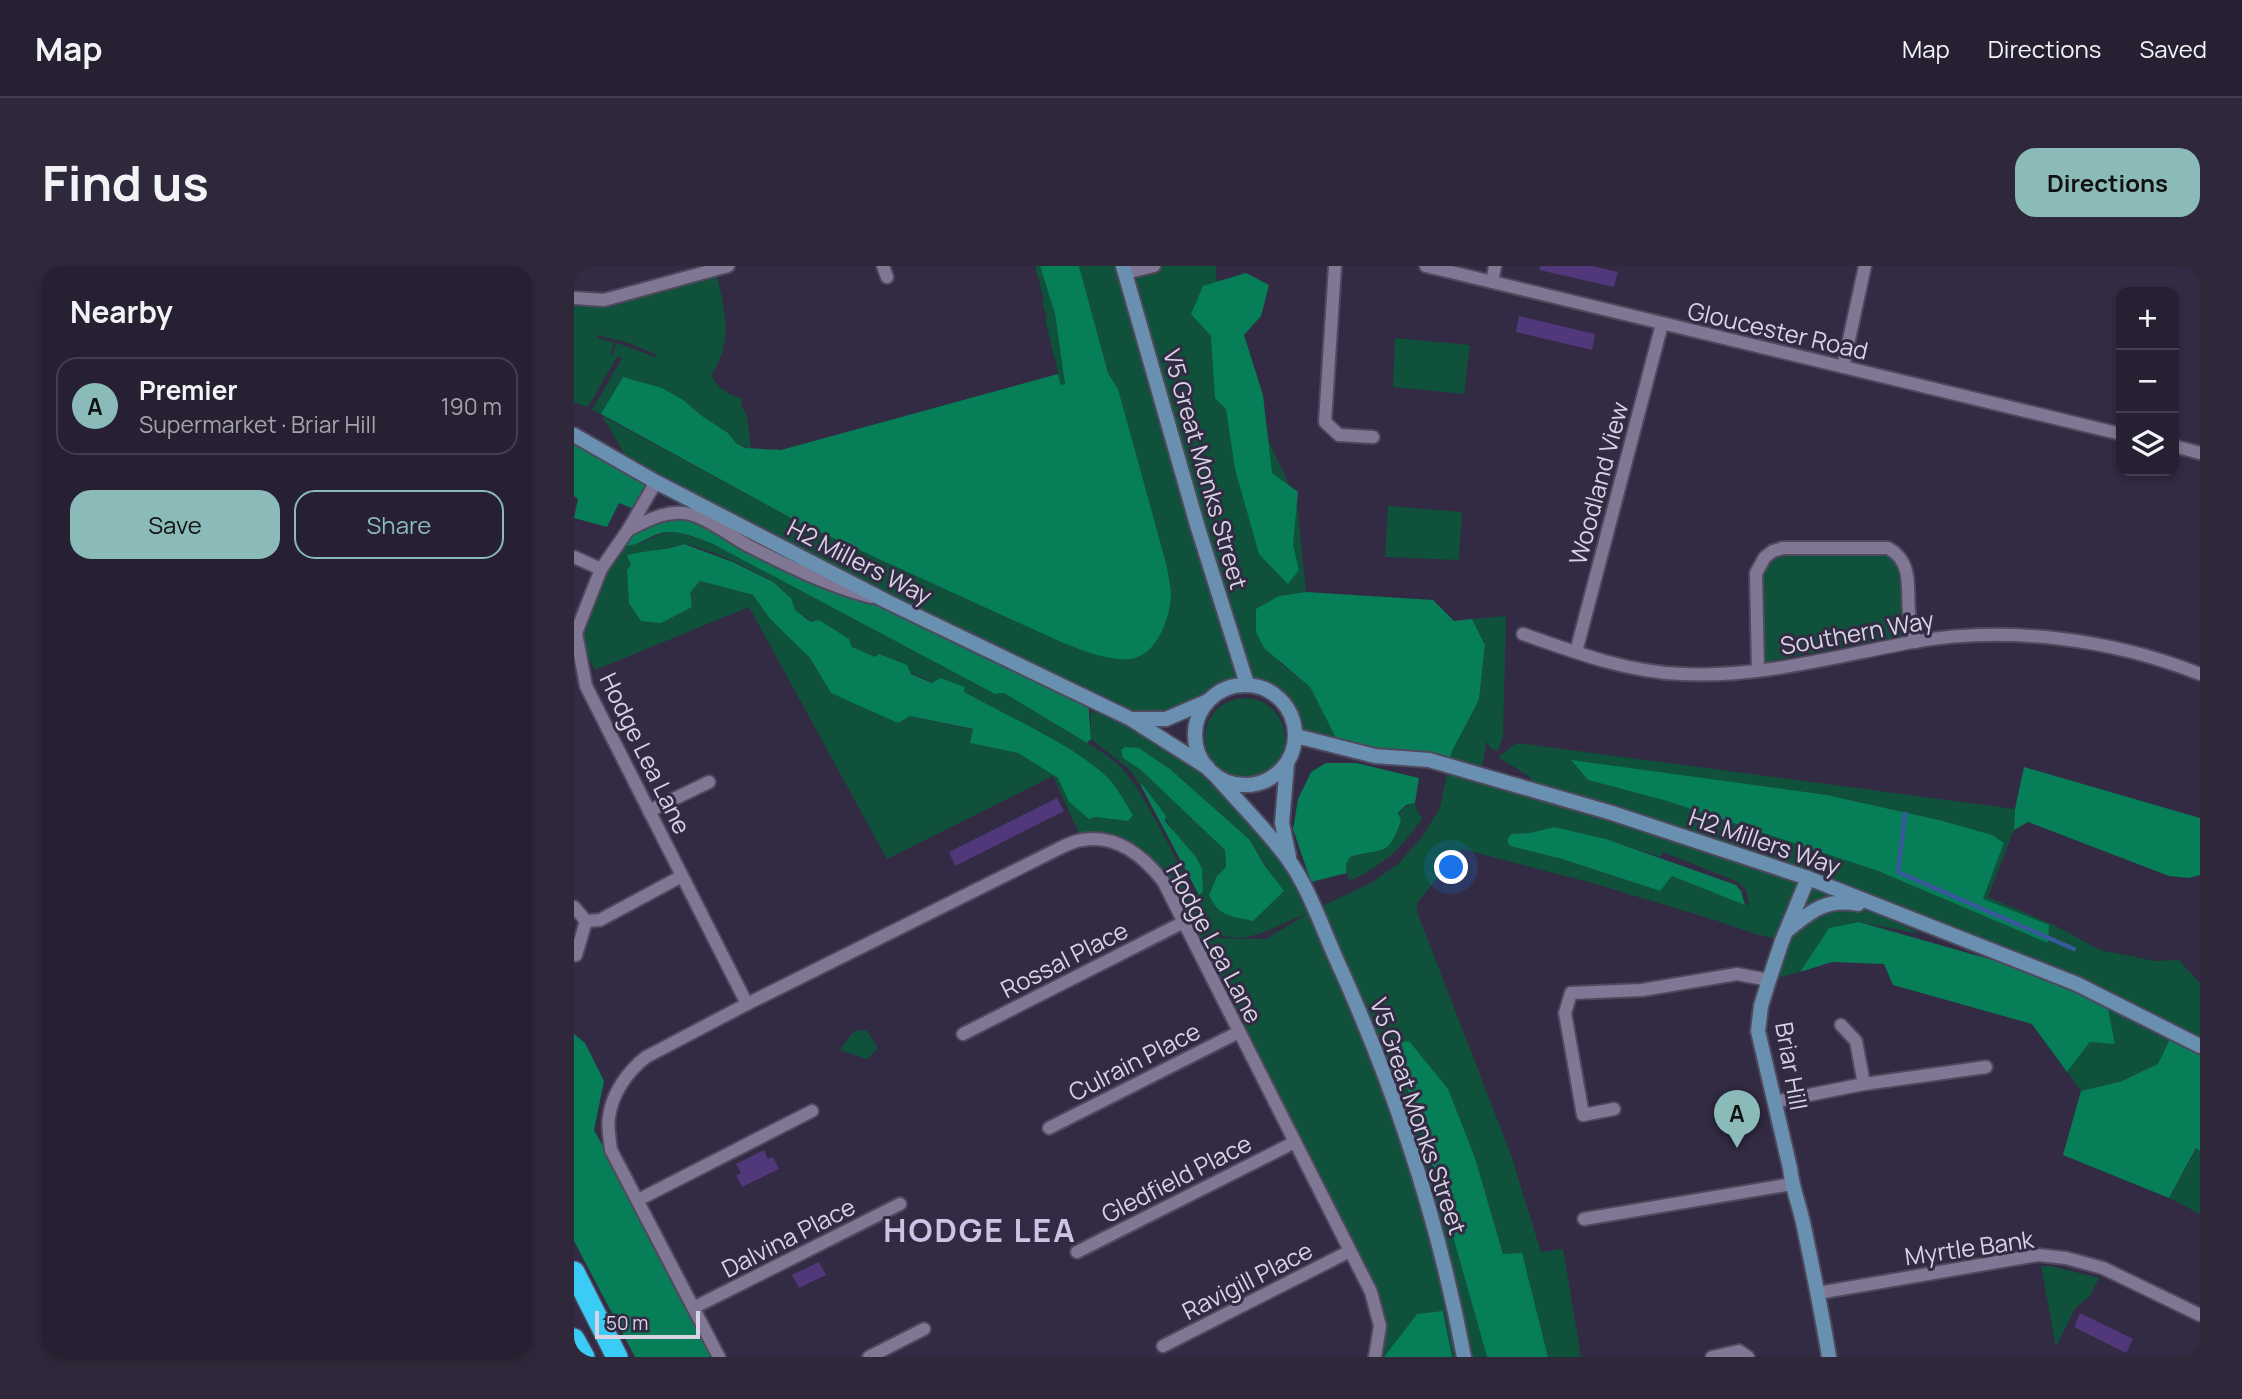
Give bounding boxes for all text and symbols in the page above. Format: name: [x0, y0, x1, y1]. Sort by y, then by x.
text: Map: [35, 26, 103, 71]
text: Map: [1902, 32, 1950, 65]
text: Directions: [1988, 32, 2101, 65]
text: Saved: [2139, 32, 2207, 65]
button: Directions: [2015, 148, 2200, 217]
text: Find us: [42, 149, 209, 216]
map controls: [2116, 287, 2179, 476]
button: +: [2116, 287, 2179, 350]
text: Nearby: [70, 291, 173, 332]
street label: Gloucester Road: [1685, 293, 1871, 367]
street label: V5 Great Monks Street: [1156, 345, 1256, 593]
button: −: [2116, 350, 2179, 413]
text: Premier: [139, 372, 238, 408]
text: A: [87, 390, 103, 422]
text: 190 m: [441, 390, 502, 422]
street label: Woodland View: [1560, 398, 1636, 568]
text: Supermarket · Briar Hill: [139, 408, 376, 440]
button: layers: [2116, 413, 2179, 476]
button: Save: [70, 490, 280, 559]
button: Share: [294, 490, 504, 559]
street label: H2 Millers Way: [782, 510, 938, 612]
street label: Southern Way: [1778, 602, 1937, 662]
street label: Hodge Lea Lane: [593, 667, 699, 839]
street label: H2 Millers Way: [1685, 800, 1845, 882]
your location: [1434, 850, 1468, 884]
street label: Hodge Lea Lane: [1159, 858, 1271, 1028]
street label: Rossal Place: [995, 913, 1133, 1005]
street label: V5 Great Monks Street: [1363, 993, 1475, 1239]
street label: Culrain Place: [1063, 1014, 1205, 1108]
street label: Briar Hill: [1768, 1019, 1816, 1113]
pin: A: [1714, 1090, 1760, 1148]
street label: Gledfield Place: [1095, 1126, 1257, 1230]
street label: Dalvina Place: [716, 1189, 860, 1285]
district label: HODGE LEA: [883, 1208, 1077, 1252]
street label: Myrtle Bank: [1902, 1221, 2037, 1272]
street label: Ravigill Place: [1176, 1233, 1318, 1327]
scale bar: [595, 1308, 700, 1340]
text: 50 m: [606, 1310, 648, 1336]

